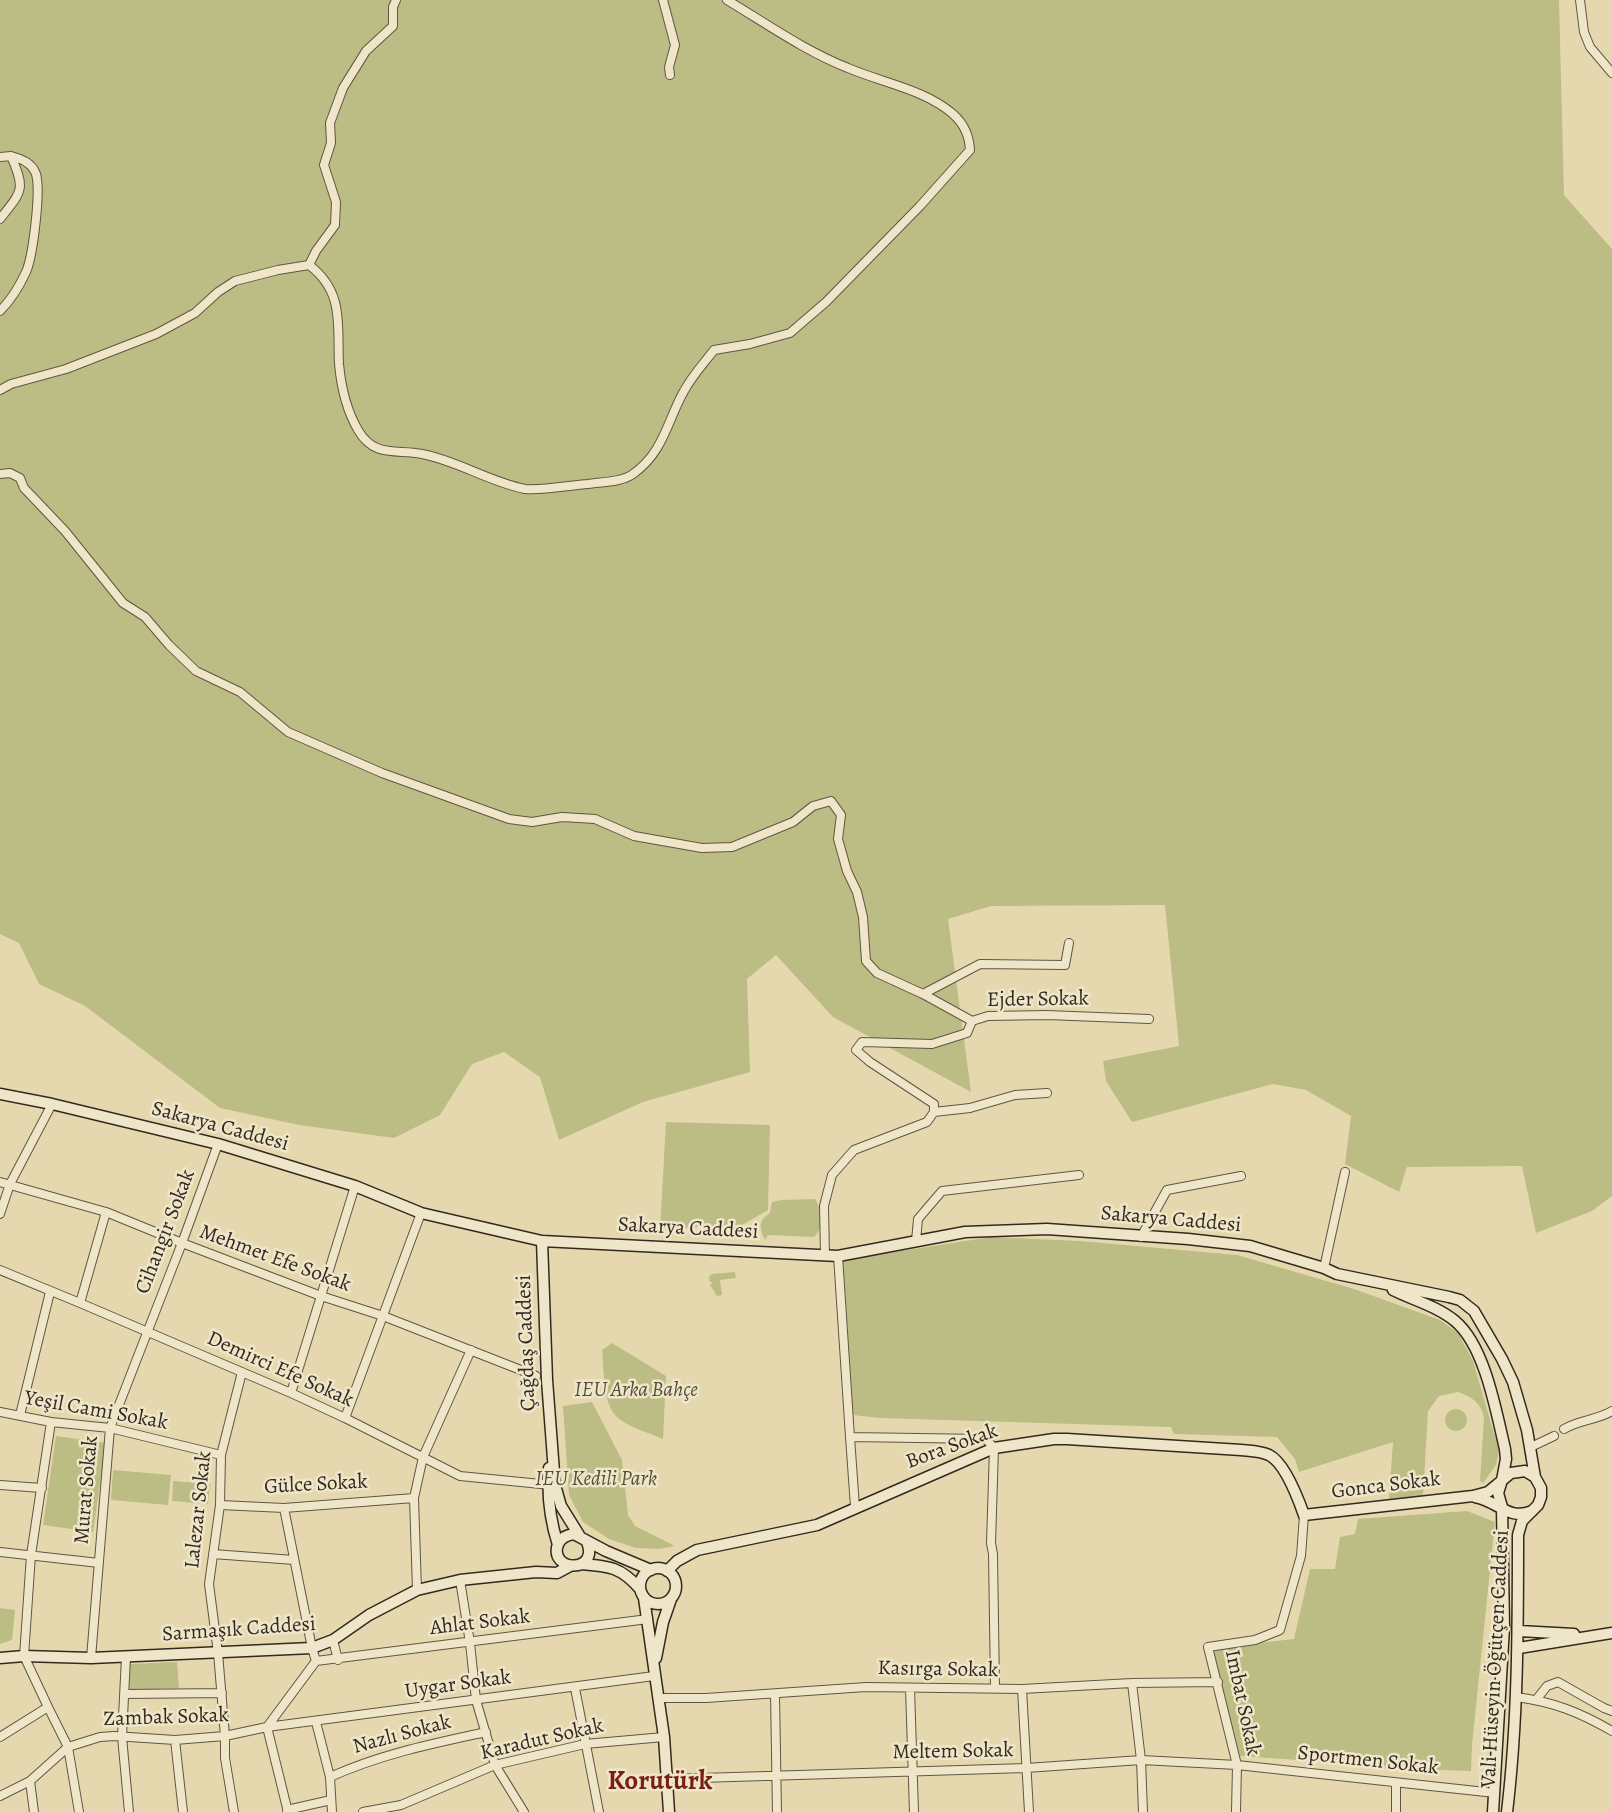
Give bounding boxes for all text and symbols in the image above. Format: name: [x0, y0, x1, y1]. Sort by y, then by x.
street label: Ejder Sokak: [987, 987, 1089, 1013]
street label: Sakarya Caddesi: [149, 1097, 291, 1157]
street label: Cihangir Sokak: [131, 1166, 201, 1298]
street label: Sakarya Caddesi: [1100, 1201, 1242, 1239]
street label: Sakarya Caddesi: [617, 1213, 759, 1245]
street label: Mehmet Efe Sokak: [196, 1220, 354, 1298]
street label: Çağdaş Caddesi: [512, 1274, 542, 1412]
street label: Demirci Efe Sokak: [203, 1326, 357, 1414]
park label: IEU Arka Bahçe: [574, 1378, 698, 1404]
street label: Yeşil Cami Sokak: [22, 1386, 170, 1436]
street label: Bora Sokak: [903, 1419, 1001, 1475]
street label: Murat Sokak: [70, 1435, 104, 1545]
street label: Lalezar Sokak: [180, 1450, 218, 1570]
park label: IEU Kedili Park: [535, 1467, 657, 1493]
street label: Gonca Sokak: [1330, 1467, 1442, 1505]
street label: Gülce Sokak: [264, 1470, 368, 1500]
street label: Vali Hüseyin Öğütçen Caddesi: [1477, 1529, 1515, 1789]
street label: Ahlat Sokak: [429, 1604, 531, 1642]
street label: Sarmaşık Caddesi: [161, 1612, 317, 1648]
street label: Imbat Sokak: [1218, 1648, 1266, 1758]
street label: Kasırga Sokak: [877, 1656, 999, 1684]
street label: Uygar Sokak: [403, 1665, 513, 1705]
street label: Zambak Sokak: [103, 1703, 229, 1733]
street label: Nazlı Sokak: [350, 1710, 454, 1760]
street label: Karadut Sokak: [478, 1714, 606, 1766]
street label: Meltem Sokak: [892, 1738, 1014, 1766]
street label: Sportmen Sokak: [1296, 1741, 1440, 1781]
district label: Korutürk: [607, 1766, 713, 1798]

